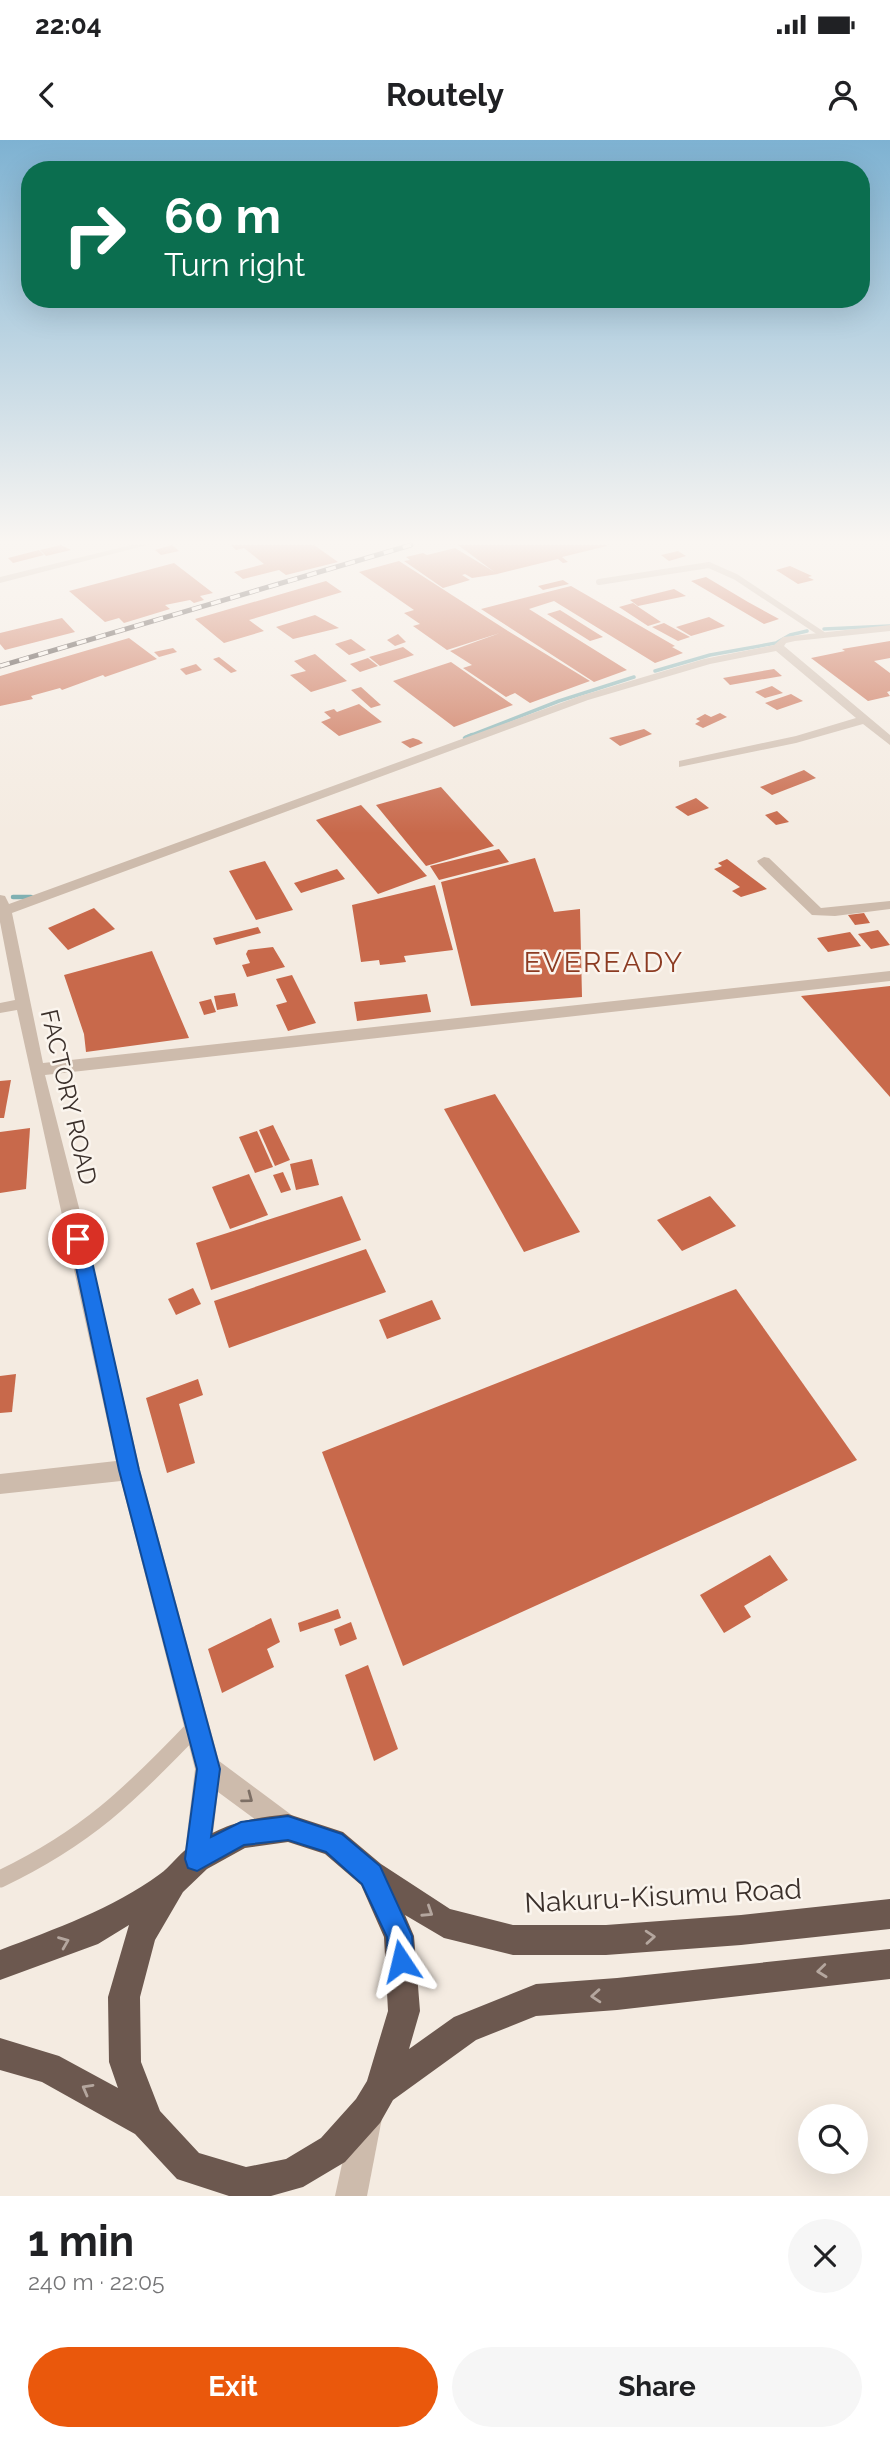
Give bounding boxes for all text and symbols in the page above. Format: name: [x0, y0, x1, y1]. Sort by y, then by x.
text: 22:04: [35, 10, 102, 40]
icon: back: [28, 76, 66, 114]
text: Routely: [386, 76, 504, 113]
icon: person: [824, 76, 862, 114]
text: 60 m: [164, 187, 281, 244]
icon: right: [49, 189, 140, 280]
text: Turn right: [164, 246, 305, 283]
district label: EVEREADY: [524, 946, 684, 979]
street label: FACTORY ROAD: [35, 1006, 103, 1188]
pin: [48, 1209, 108, 1269]
icon: arrive: [59, 1220, 97, 1258]
one-way arrow: [240, 1790, 253, 1803]
street label: Nakuru-Kisumu Road: [524, 1872, 802, 1920]
one-way arrow: [420, 1904, 433, 1916]
position arrow: [364, 1924, 438, 1998]
one-way arrow: [645, 1930, 656, 1945]
one-way arrow: [58, 1937, 70, 1951]
one-way arrow: [816, 1964, 828, 1979]
one-way arrow: [590, 1988, 601, 2003]
one-way arrow: [82, 2084, 94, 2097]
map controls: [798, 2104, 868, 2174]
button: search: [798, 2104, 868, 2174]
text: 1 min: [28, 2217, 134, 2266]
button: close: [788, 2219, 862, 2293]
text: 240 m · 22:05: [28, 2268, 165, 2295]
button: Exit: [28, 2347, 438, 2427]
button: Share: [452, 2347, 862, 2427]

